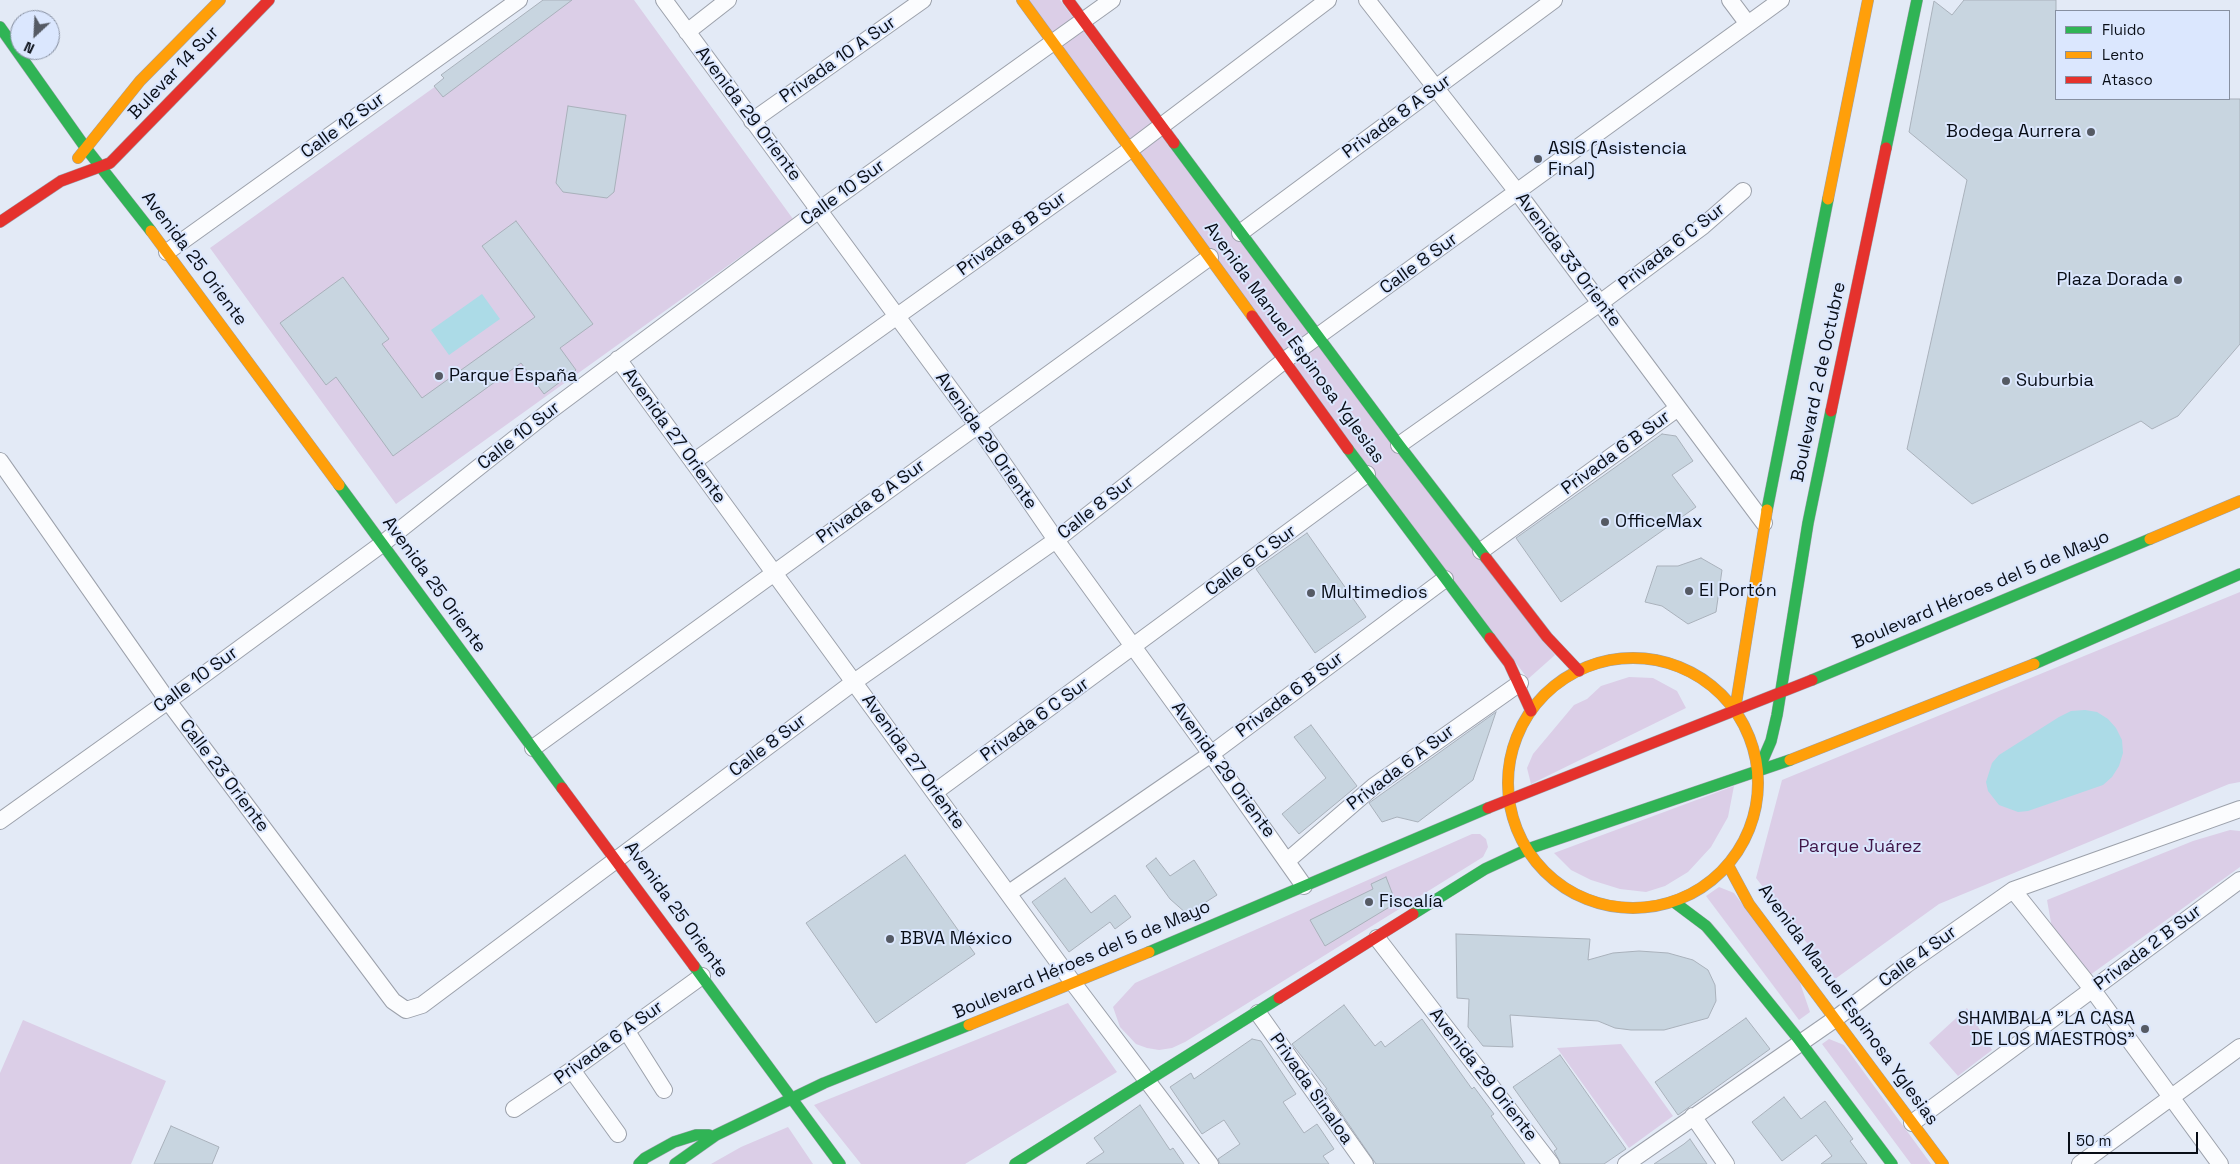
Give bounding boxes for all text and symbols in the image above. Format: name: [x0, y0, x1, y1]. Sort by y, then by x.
north arrow: [10, 10, 60, 60]
legend: [2055, 10, 2230, 100]
street label: Privada 10 A Sur: [776, 12, 900, 108]
text: Fluido: [2102, 20, 2146, 39]
street label: Bulevar 14 Sur: [124, 22, 224, 124]
text: N: [21, 38, 37, 58]
street label: Avenida 29 Oriente: [690, 43, 806, 185]
text: Lento: [2102, 45, 2144, 64]
street label: Privada 8 A Sur: [1339, 70, 1455, 164]
text: Atasco: [2102, 70, 2153, 89]
street label: Calle 12 Sur: [297, 89, 389, 163]
place label: Bodega Aurrera: [1946, 121, 2081, 143]
marker: Bodega Aurrera: [2085, 126, 2097, 138]
place label: ASIS (Asistencia Final): [1548, 138, 1687, 180]
marker: ASIS (Asistencia Final): [1532, 153, 1544, 165]
street label: Calle 10 Sur: [797, 155, 889, 231]
street label: Privada 8 B Sur: [953, 187, 1071, 281]
street label: Avenida 25 Oriente: [136, 188, 252, 330]
street label: Avenida 33 Oriente: [1510, 189, 1626, 331]
street label: Privada 6 C Sur: [1615, 199, 1729, 295]
street label: Avenida Manuel Espinosa Yglesias: [1199, 218, 1389, 468]
street label: Calle 8 Sur: [1376, 229, 1462, 299]
place label: Plaza Dorada: [2057, 269, 2168, 291]
marker: Plaza Dorada: [2172, 274, 2184, 286]
street label: Boulevard 2 de Octubre: [1787, 280, 1851, 484]
street label: Avenida 27 Oriente: [618, 364, 730, 508]
place label: Parque España: [449, 365, 577, 387]
street label: Avenida 29 Oriente: [930, 368, 1042, 514]
marker: Parque España: [433, 370, 445, 382]
place label: Suburbia: [2016, 370, 2094, 392]
marker: Suburbia: [2000, 375, 2012, 387]
street label: Calle 10 Sur: [474, 397, 564, 475]
street label: Privada 6 B Sur: [1557, 406, 1675, 500]
street label: Privada 8 A Sur: [813, 455, 929, 549]
street label: Calle 8 Sur: [1054, 472, 1138, 544]
place label: OfficeMax: [1615, 511, 1703, 533]
street label: Avenida 25 Oriente: [377, 513, 491, 657]
marker: OfficeMax: [1599, 516, 1611, 528]
street label: Calle 6 C Sur: [1202, 521, 1300, 601]
street label: Boulevard Héroes del 5 de Mayo: [1849, 526, 2113, 654]
place label: El Portón: [1699, 580, 1777, 602]
place label: Multimedios: [1321, 582, 1427, 604]
marker: El Portón: [1683, 585, 1695, 597]
marker: Multimedios: [1305, 587, 1317, 599]
street label: Calle 10 Sur: [150, 642, 242, 718]
street label: Privada 6 B Sur: [1232, 648, 1348, 742]
street label: Privada 6 C Sur: [977, 673, 1093, 767]
street label: Avenida 27 Oriente: [857, 690, 969, 834]
street label: Avenida 29 Oriente: [1166, 698, 1280, 842]
street label: Calle 8 Sur: [725, 710, 811, 782]
street label: Calle 23 Oriente: [175, 715, 273, 837]
street label: Privada 6 A Sur: [1343, 721, 1459, 815]
park label: Parque Juárez: [1798, 836, 1922, 858]
street label: Avenida 25 Oriente: [619, 838, 733, 982]
street label: Avenida Manuel Espinosa Yglesias: [1753, 880, 1943, 1130]
place label: Fiscalía: [1379, 891, 1443, 913]
street label: Boulevard Héroes del 5 de Mayo: [950, 896, 1214, 1024]
marker: Fiscalía: [1363, 896, 1375, 908]
street label: Privada 2 B Sur: [2090, 901, 2206, 995]
street label: Calle 4 Sur: [1875, 922, 1961, 992]
place label: BBVA México: [900, 928, 1012, 950]
marker: BBVA México: [884, 933, 896, 945]
street label: Privada 6 A Sur: [551, 996, 667, 1090]
street label: Avenida 29 Oriente: [1424, 1004, 1542, 1146]
place label: SHAMBALA "LA CASA DE LOS MAESTROS": [1958, 1008, 2135, 1050]
marker: SHAMBALA "LA CASA DE LOS MAESTROS": [2139, 1023, 2151, 1035]
street label: Privada Sinaloa: [1265, 1029, 1357, 1149]
scale bar: [2070, 1122, 2200, 1154]
text: 50 m: [2076, 1131, 2111, 1150]

